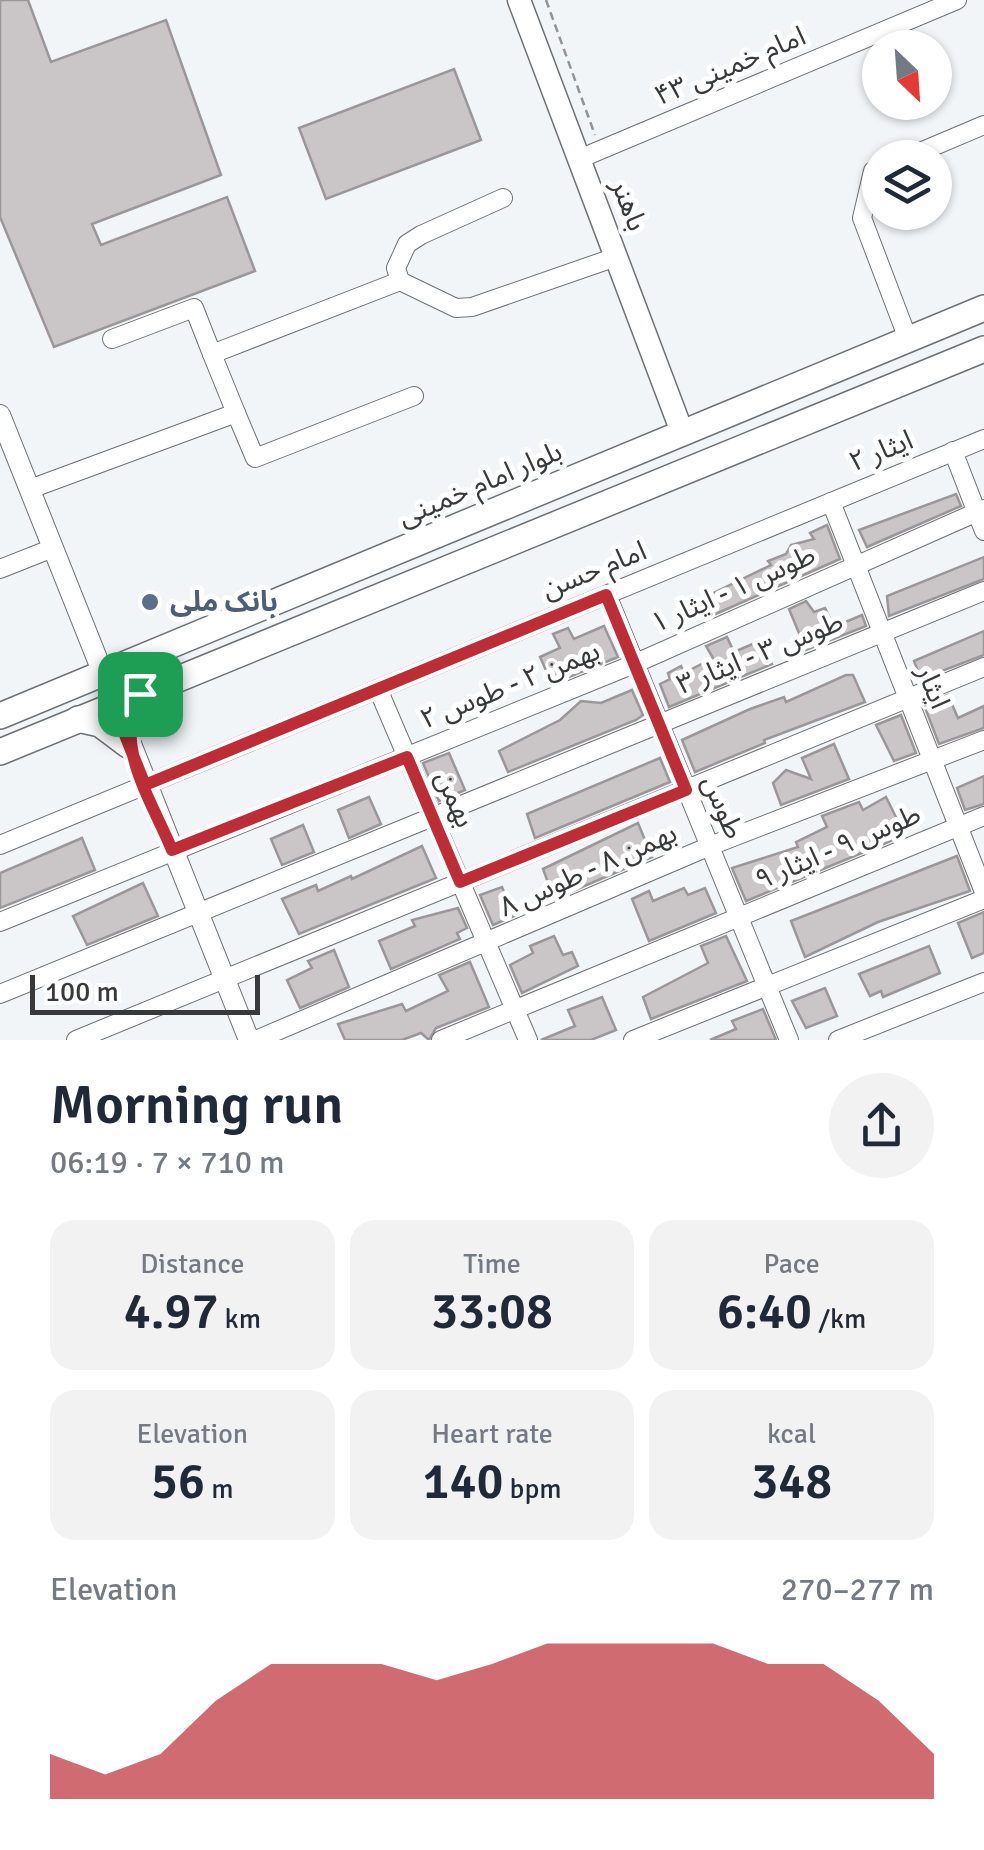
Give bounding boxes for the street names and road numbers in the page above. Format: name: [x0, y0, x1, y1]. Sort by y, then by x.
street label: امام خمینی ۴۳: [649, 19, 812, 116]
street label: باهنر: [603, 173, 654, 236]
street label: ایثار ۲: [844, 423, 918, 479]
street label: بلوار امام خمینی: [393, 434, 568, 537]
street label: امام حسن: [537, 534, 652, 609]
street label: طوس ۱ - ایثار ۱: [645, 538, 821, 640]
street label: طوس ۳ - ایثار ۳: [672, 604, 848, 702]
street label: بهمن ۲ - طوس ۲: [415, 633, 605, 737]
street label: ایثار: [909, 659, 957, 714]
street label: بهمن: [428, 765, 482, 833]
street label: طوس: [694, 770, 752, 844]
street label: طوس ۹ - ایثار ۹: [750, 797, 926, 897]
street label: بهمن ۸ - طوس ۸: [494, 816, 682, 924]

